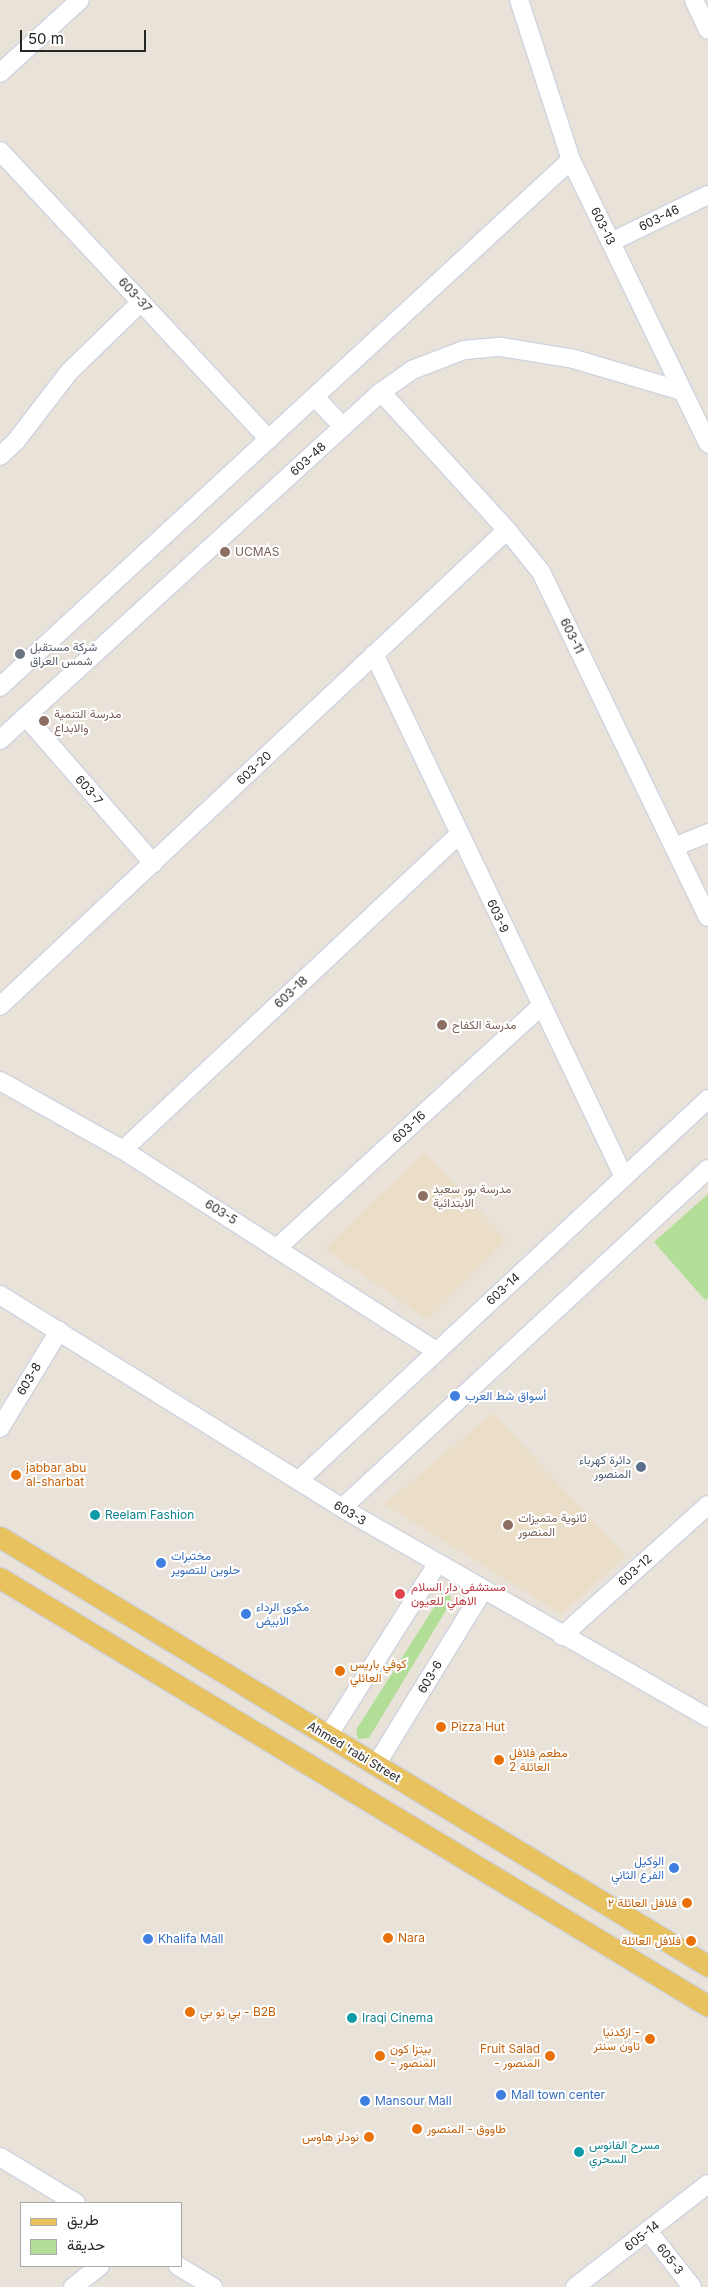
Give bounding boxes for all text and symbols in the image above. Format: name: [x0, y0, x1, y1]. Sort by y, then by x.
scale bar: [22, 20, 149, 52]
text: 50 m: [28, 29, 64, 48]
street label: 603-46: [636, 202, 682, 234]
street label: 603-13: [588, 205, 618, 247]
street label: 603-37: [115, 275, 155, 315]
street label: 603-48: [287, 439, 329, 479]
place label: UCMAS: [235, 545, 280, 559]
marker: UCMAS: [219, 546, 231, 558]
street label: 603-11: [557, 616, 587, 656]
place label: شركة مستقبل شمس العراق: [30, 640, 97, 668]
marker: شركة مستقبل شمس العراق: [14, 648, 26, 660]
place label: مدرسة التنمية والابداع: [54, 707, 121, 735]
marker: مدرسة التنمية والابداع: [38, 715, 50, 727]
street label: 603-20: [234, 748, 274, 788]
street label: 603-7: [72, 772, 106, 808]
street label: 603-9: [484, 897, 512, 935]
street label: 603-18: [271, 973, 311, 1011]
place label: مدرسة الكفاح: [452, 1018, 517, 1032]
marker: مدرسة الكفاح: [436, 1019, 448, 1031]
street label: 603-16: [389, 1108, 429, 1146]
place label: مدرسة بور سعيد الابتدائية: [433, 1182, 511, 1210]
marker: مدرسة بور سعيد الابتدائية: [417, 1190, 429, 1202]
street label: 603-5: [202, 1197, 240, 1227]
street label: 603-14: [483, 1270, 523, 1308]
street label: 603-8: [14, 1360, 44, 1398]
place label: أسواق شط العرب: [465, 1389, 546, 1403]
marker: أسواق شط العرب: [449, 1390, 461, 1402]
place label: دائرة كهرباء المنصور: [579, 1453, 631, 1481]
place label: jabbar abu al-sharbat: [26, 1461, 86, 1489]
marker: دائرة كهرباء المنصور: [635, 1461, 647, 1473]
marker: jabbar abu al-sharbat: [10, 1469, 22, 1481]
street label: 603-3: [331, 1498, 369, 1528]
place label: Reelam Fashion: [105, 1508, 194, 1522]
marker: Reelam Fashion: [89, 1509, 101, 1521]
place label: ثانوية متميزات المنصور: [518, 1511, 587, 1539]
marker: ثانوية متميزات المنصور: [502, 1519, 514, 1531]
place label: مختبرات حلوين للتصوير: [171, 1549, 240, 1577]
street label: 603-12: [615, 1551, 655, 1589]
marker: مختبرات حلوين للتصوير: [155, 1557, 167, 1569]
place label: مستشفى دار السلام الاهلي للعيون: [411, 1580, 506, 1608]
marker: مستشفى دار السلام الاهلي للعيون: [393, 1587, 407, 1601]
place label: مكوى الرداء الابيض: [256, 1600, 309, 1628]
marker: مكوى الرداء الابيض: [240, 1608, 252, 1620]
place label: كوفي باريس العائلي: [350, 1657, 407, 1685]
street label: 603-6: [415, 1658, 445, 1696]
marker: كوفي باريس العائلي: [334, 1665, 346, 1677]
street label: Ahmed 'rabi Street: [305, 1719, 403, 1785]
place label: Pizza Hut: [451, 1720, 505, 1734]
marker: Pizza Hut: [435, 1721, 447, 1733]
place label: مطعم فلافل العائلة 2: [509, 1746, 568, 1774]
marker: مطعم فلافل العائلة 2: [493, 1754, 505, 1766]
place label: الوكيل الفرع الثاني: [611, 1854, 664, 1882]
marker: الوكيل الفرع الثاني: [668, 1862, 680, 1874]
place label: فلافل العائلة ٢: [608, 1896, 677, 1910]
marker: فلافل العائلة ٢: [681, 1897, 693, 1909]
place label: Nara: [398, 1931, 425, 1945]
place label: Khalifa Mall: [158, 1932, 223, 1946]
marker: Nara: [382, 1932, 394, 1944]
marker: Khalifa Mall: [142, 1933, 154, 1945]
place label: فلافل العائلة: [621, 1934, 681, 1948]
marker: فلافل العائلة: [685, 1935, 697, 1947]
place label: بي تو بي - B2B: [200, 2005, 276, 2019]
marker: بي تو بي - B2B: [184, 2006, 196, 2018]
place label: Iraqi Cinema: [362, 2011, 433, 2025]
marker: Iraqi Cinema: [346, 2012, 358, 2024]
place label: ازكدنيا - تاون سنتر: [594, 2025, 640, 2053]
marker: ازكدنيا - تاون سنتر: [644, 2033, 656, 2045]
place label: بيتزا كون - المنصور: [390, 2042, 436, 2070]
place label: Fruit Salad - المنصور: [480, 2042, 540, 2070]
marker: بيتزا كون - المنصور: [374, 2050, 386, 2062]
marker: Fruit Salad - المنصور: [544, 2050, 556, 2062]
place label: Mall town center: [511, 2088, 605, 2102]
marker: Mall town center: [495, 2089, 507, 2101]
place label: Mansour Mall: [375, 2094, 452, 2108]
marker: Mansour Mall: [359, 2095, 371, 2107]
place label: طاووق - المنصور: [427, 2122, 506, 2136]
marker: طاووق - المنصور: [411, 2123, 423, 2135]
place label: نودلز هاوس: [302, 2130, 359, 2144]
marker: نودلز هاوس: [363, 2131, 375, 2143]
place label: مسرح الفانوس السحري: [589, 2138, 660, 2166]
marker: مسرح الفانوس السحري: [573, 2146, 585, 2158]
legend: [20, 2202, 182, 2267]
text: طريق: [67, 2210, 99, 2229]
street label: 605-14: [622, 2218, 662, 2254]
text: حديقة: [67, 2235, 105, 2254]
street label: 605-3: [654, 2241, 686, 2277]

